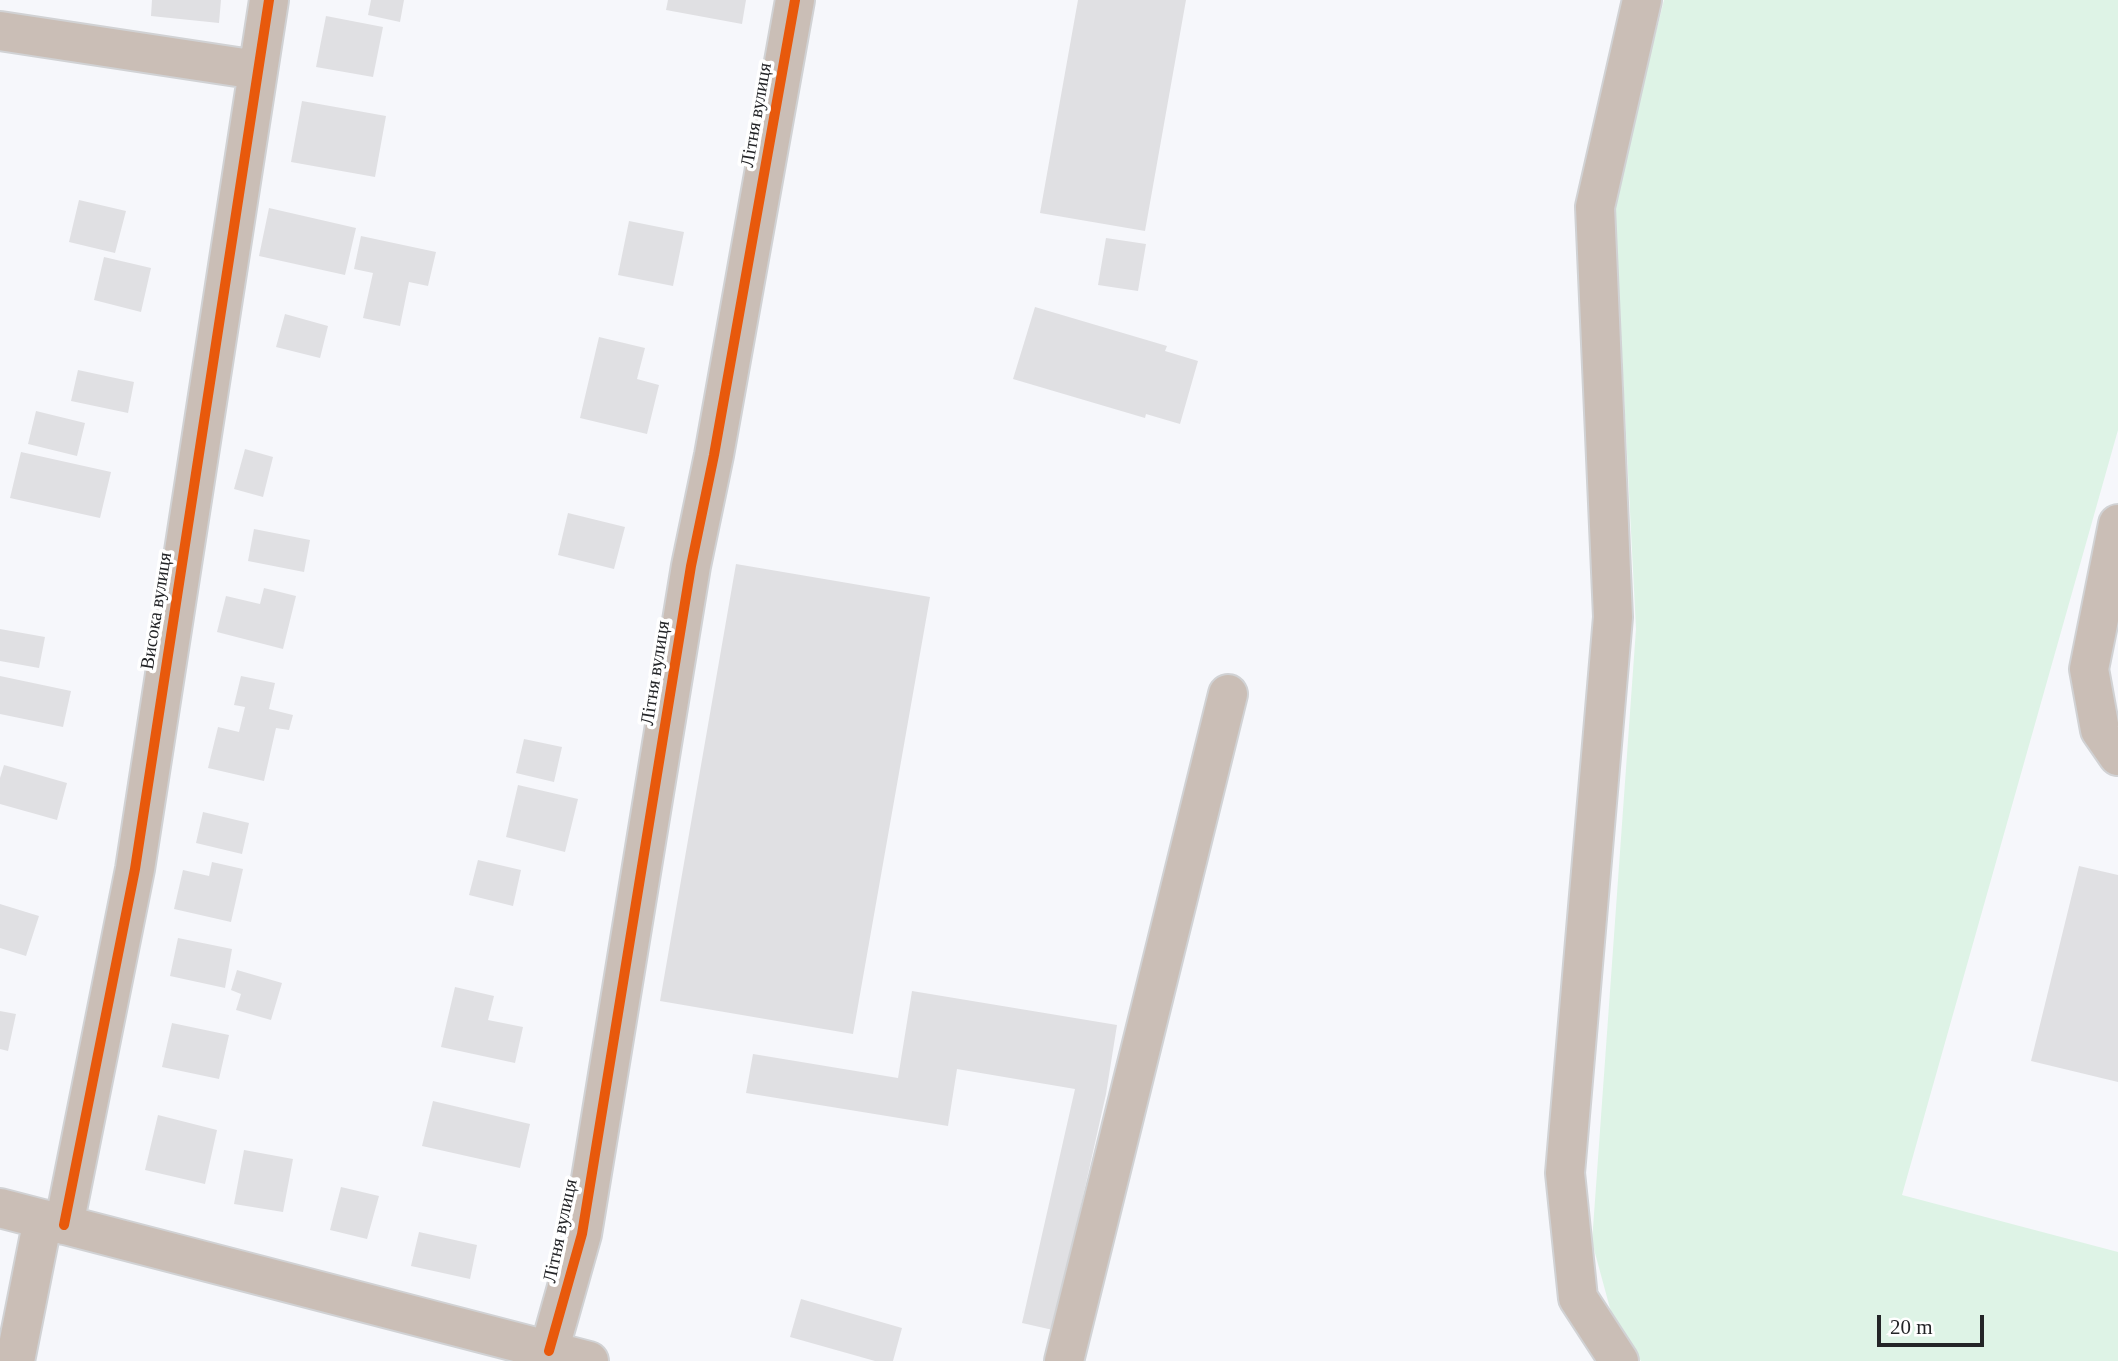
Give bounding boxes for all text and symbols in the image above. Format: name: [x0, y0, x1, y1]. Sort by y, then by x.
street label: Літня вулиця: [737, 61, 777, 169]
street label: Висока вулиця: [136, 551, 178, 671]
street label: Літня вулиця: [636, 619, 676, 727]
street label: Літня вулиця: [539, 1177, 583, 1285]
scale bar: [1880, 1302, 1987, 1346]
text: 20 m: [1890, 1315, 1933, 1339]

